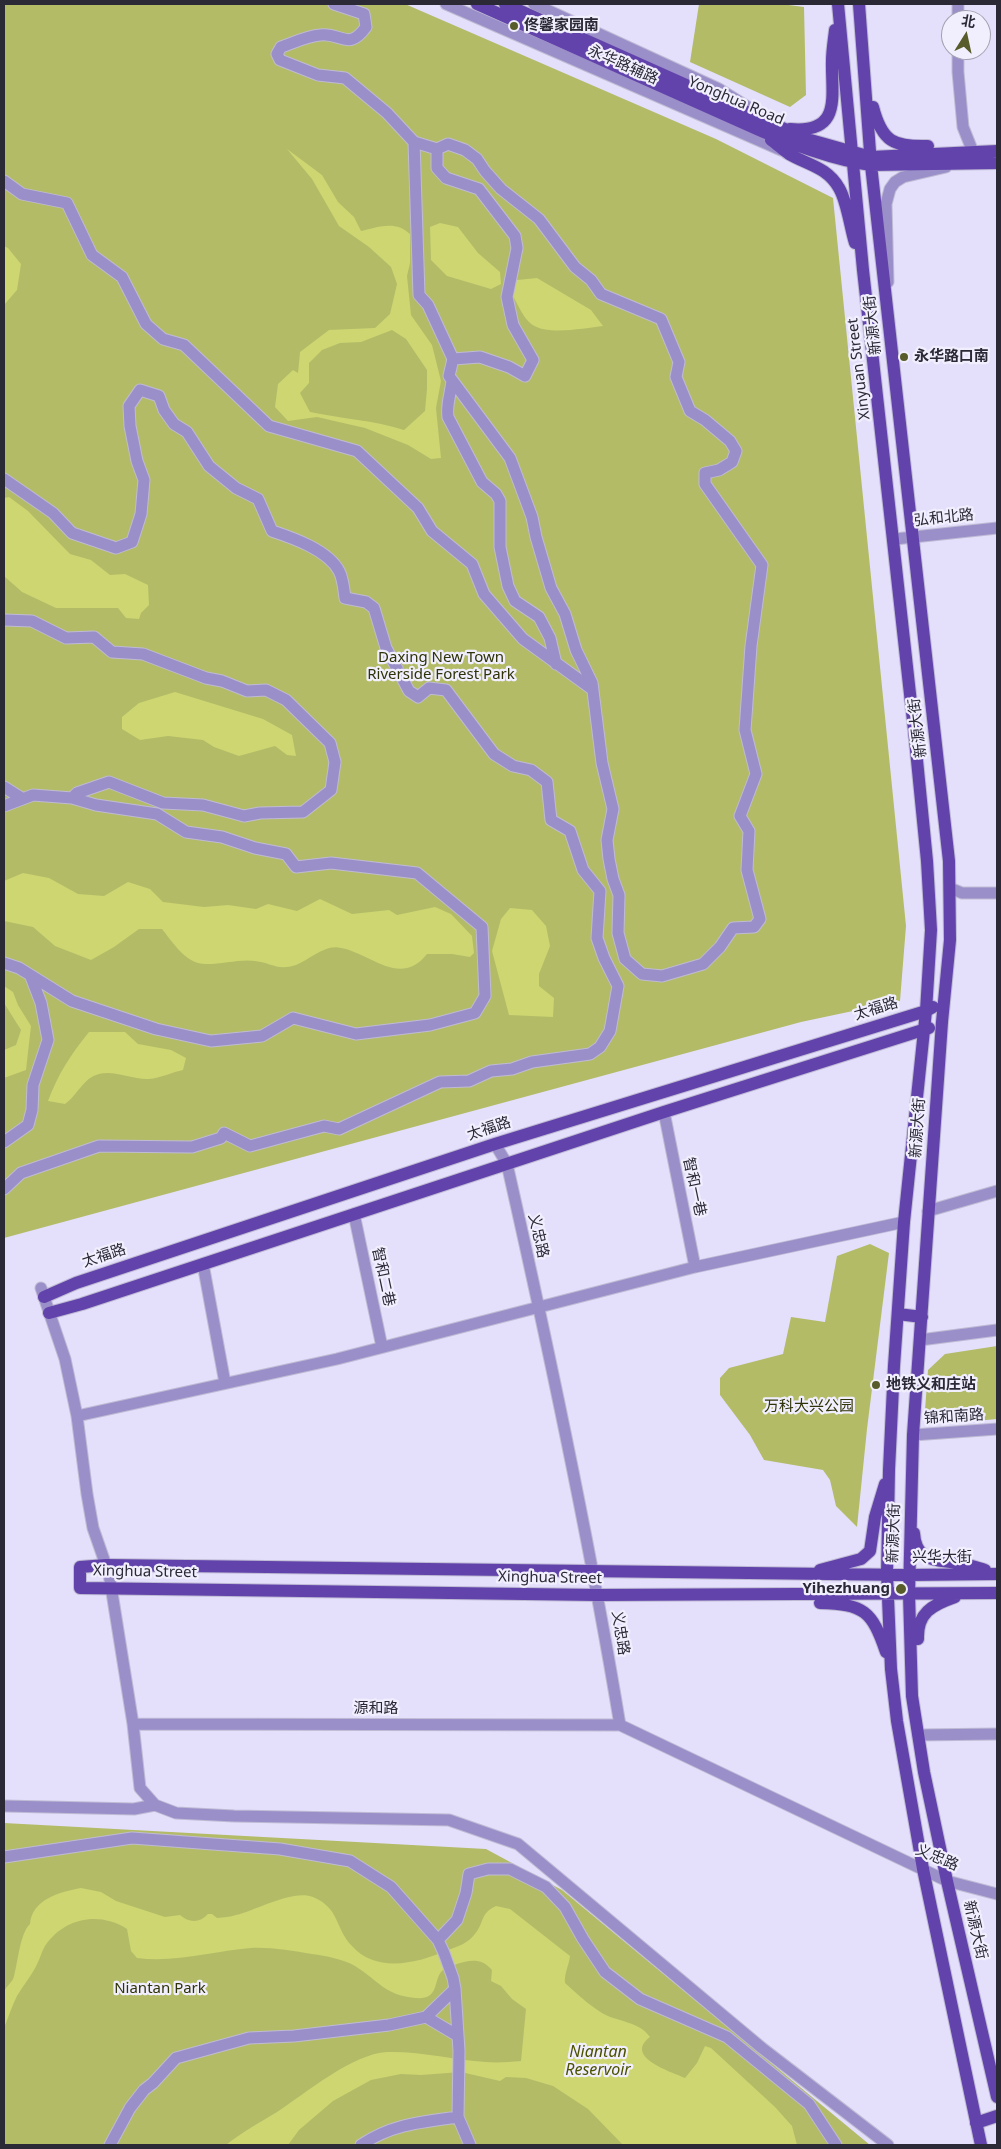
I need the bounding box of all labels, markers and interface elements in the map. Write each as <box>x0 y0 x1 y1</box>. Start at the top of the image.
north arrow <box>941 10 991 60</box>
text: 北 <box>960 10 977 31</box>
place label: 佟馨家园南 <box>524 17 599 35</box>
marker: 佟馨家园南 <box>508 20 520 32</box>
street label: 永华路辅路 <box>585 42 661 88</box>
street label: Yonghua Road <box>685 73 787 129</box>
street label: 新源大街 <box>861 294 885 356</box>
street label: Xinyuan Street <box>844 317 874 421</box>
place label: 永华路口南 <box>914 348 989 366</box>
marker: 永华路口南 <box>898 351 910 363</box>
street label: 弘和北路 <box>913 506 975 530</box>
park label: Daxing New Town Riverside Forest Park <box>367 649 515 684</box>
street label: 新源大街 <box>905 697 931 759</box>
street label: 太福路 <box>852 994 900 1024</box>
street label: 新源大街 <box>907 1097 929 1159</box>
street label: 太福路 <box>465 1113 513 1145</box>
street label: 智和一巷 <box>679 1156 709 1218</box>
street label: 义忠路 <box>524 1212 552 1260</box>
street label: 太福路 <box>80 1240 128 1272</box>
street label: 智和二巷 <box>368 1246 398 1308</box>
place label: 地铁义和庄站 <box>886 1376 976 1394</box>
marker: 地铁义和庄站 <box>870 1379 882 1391</box>
park label: 万科大兴公园 <box>764 1398 854 1416</box>
street label: 锦和南路 <box>923 1406 985 1428</box>
street label: 新源大街 <box>884 1503 904 1563</box>
street label: 兴华大街 <box>912 1549 972 1567</box>
street label: Xinghua Street <box>93 1562 197 1582</box>
street label: Xinghua Street <box>498 1568 602 1588</box>
place label: Yihezhuang <box>802 1580 890 1598</box>
marker: Yihezhuang <box>894 1582 908 1596</box>
street label: 义忠路 <box>608 1609 632 1657</box>
street label: 源和路 <box>354 1700 398 1718</box>
street label: 义忠路 <box>913 1841 961 1875</box>
street label: 新源大街 <box>959 1899 991 1961</box>
park label: Niantan Park <box>114 1980 206 1998</box>
water label: Niantan Reservoir <box>565 2042 631 2080</box>

